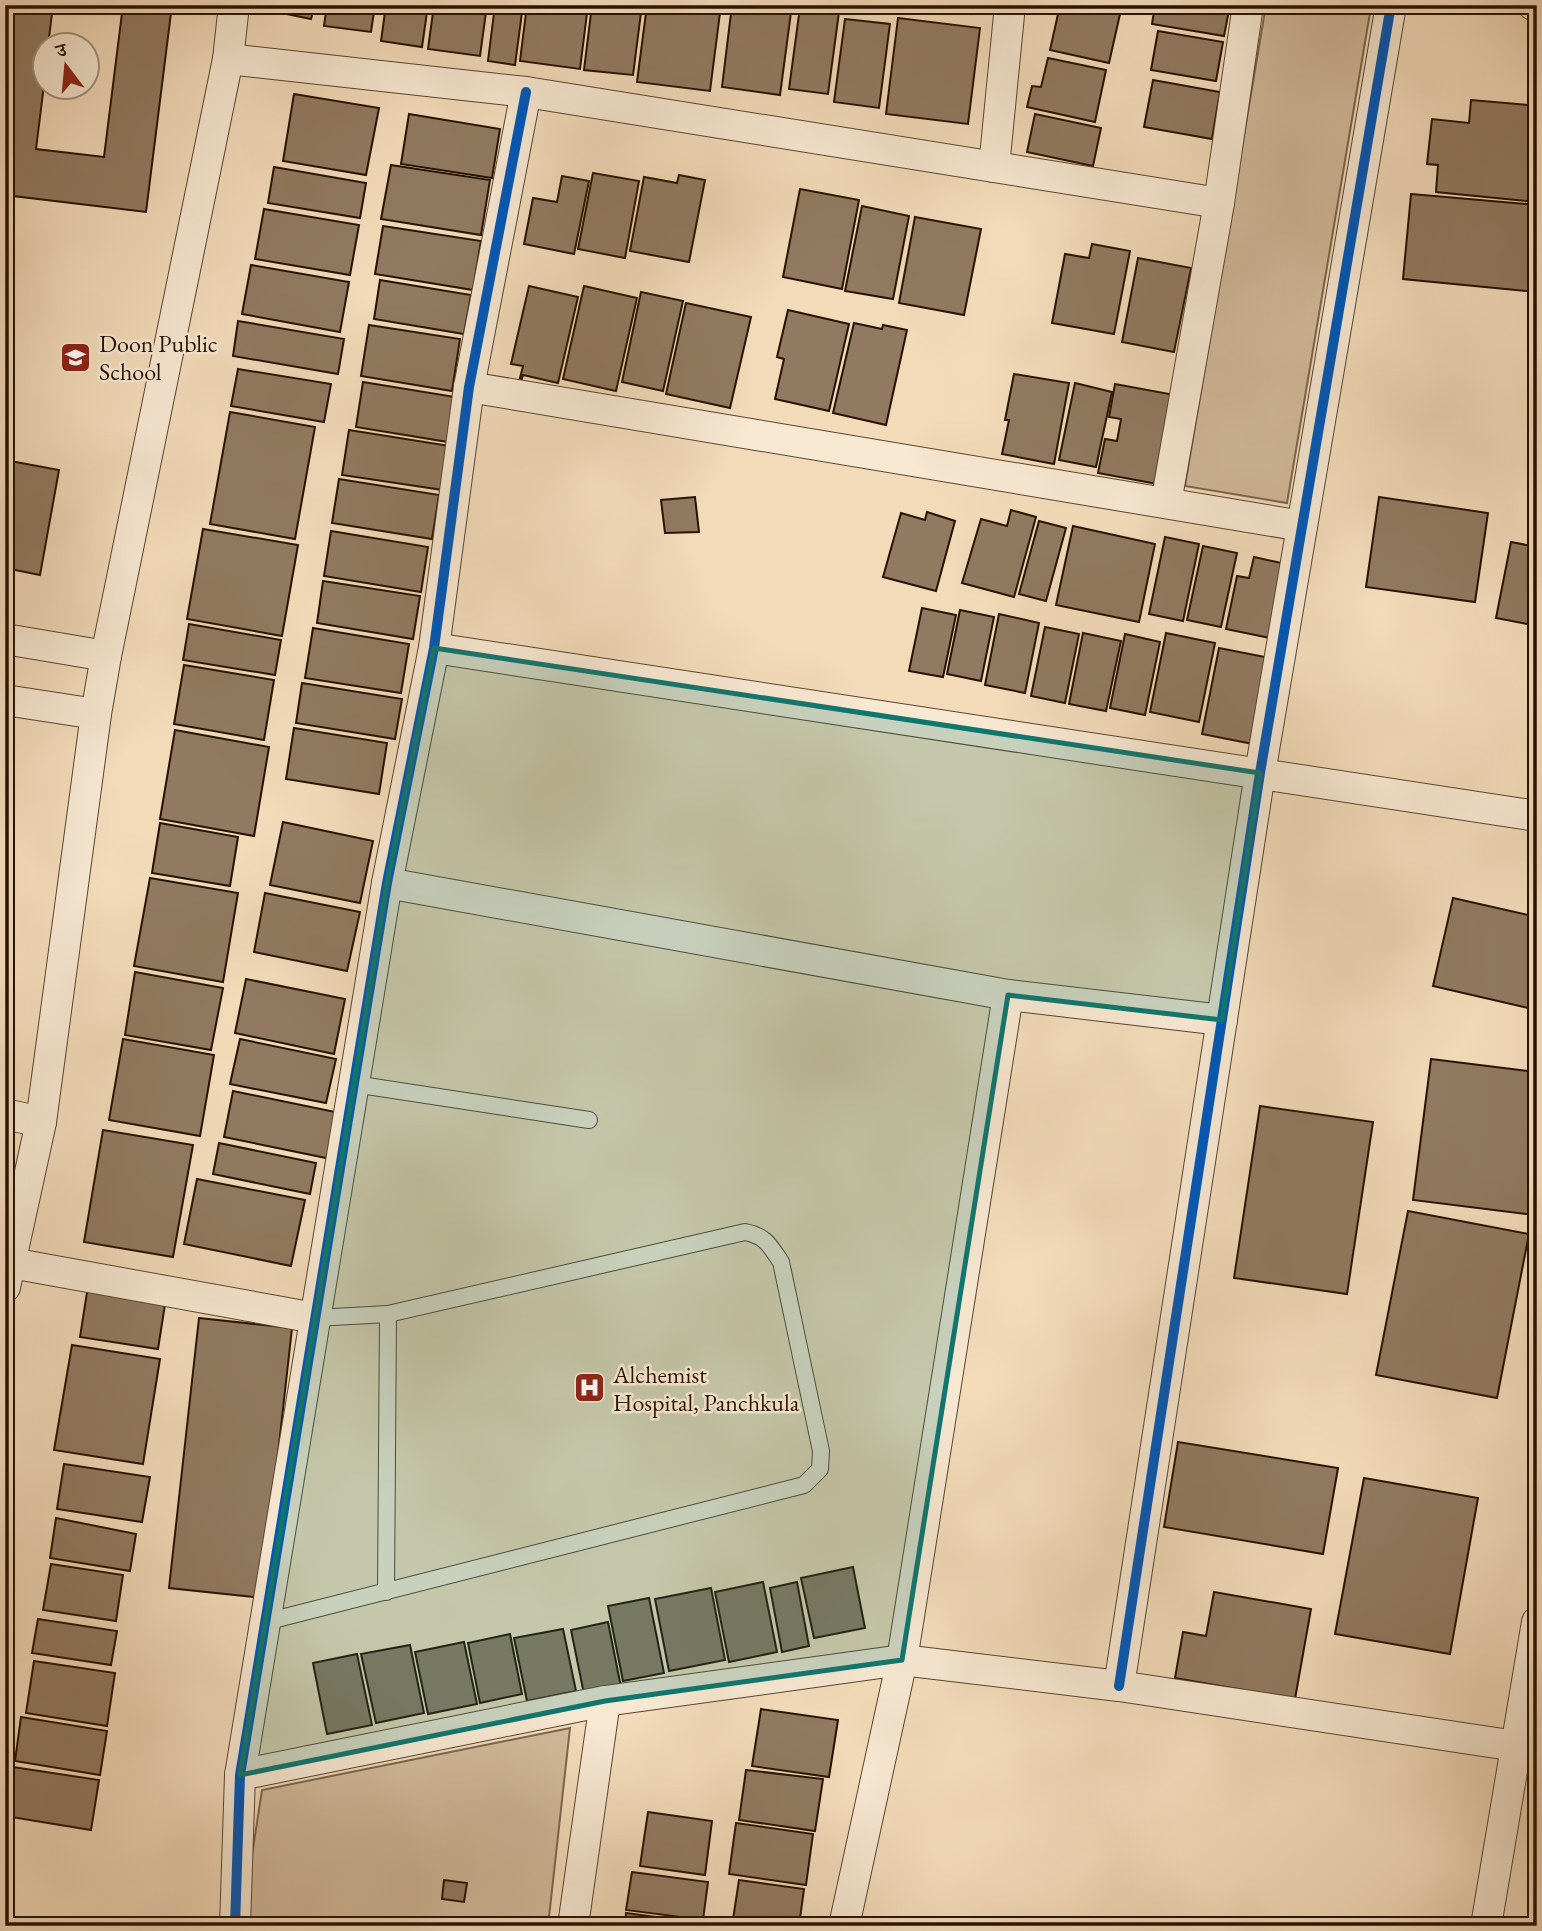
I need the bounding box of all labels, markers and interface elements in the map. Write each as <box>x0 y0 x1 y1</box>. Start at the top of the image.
north arrow <box>32 32 102 102</box>
text: उ <box>51 36 71 64</box>
place label: Doon Public School <box>99 328 218 387</box>
school or university icon: Doon Public School <box>59 340 93 374</box>
place label: Alchemist Hospital, Panchkula <box>612 1359 800 1418</box>
hospital icon: Alchemist Hospital, Panchkula <box>573 1371 607 1405</box>

